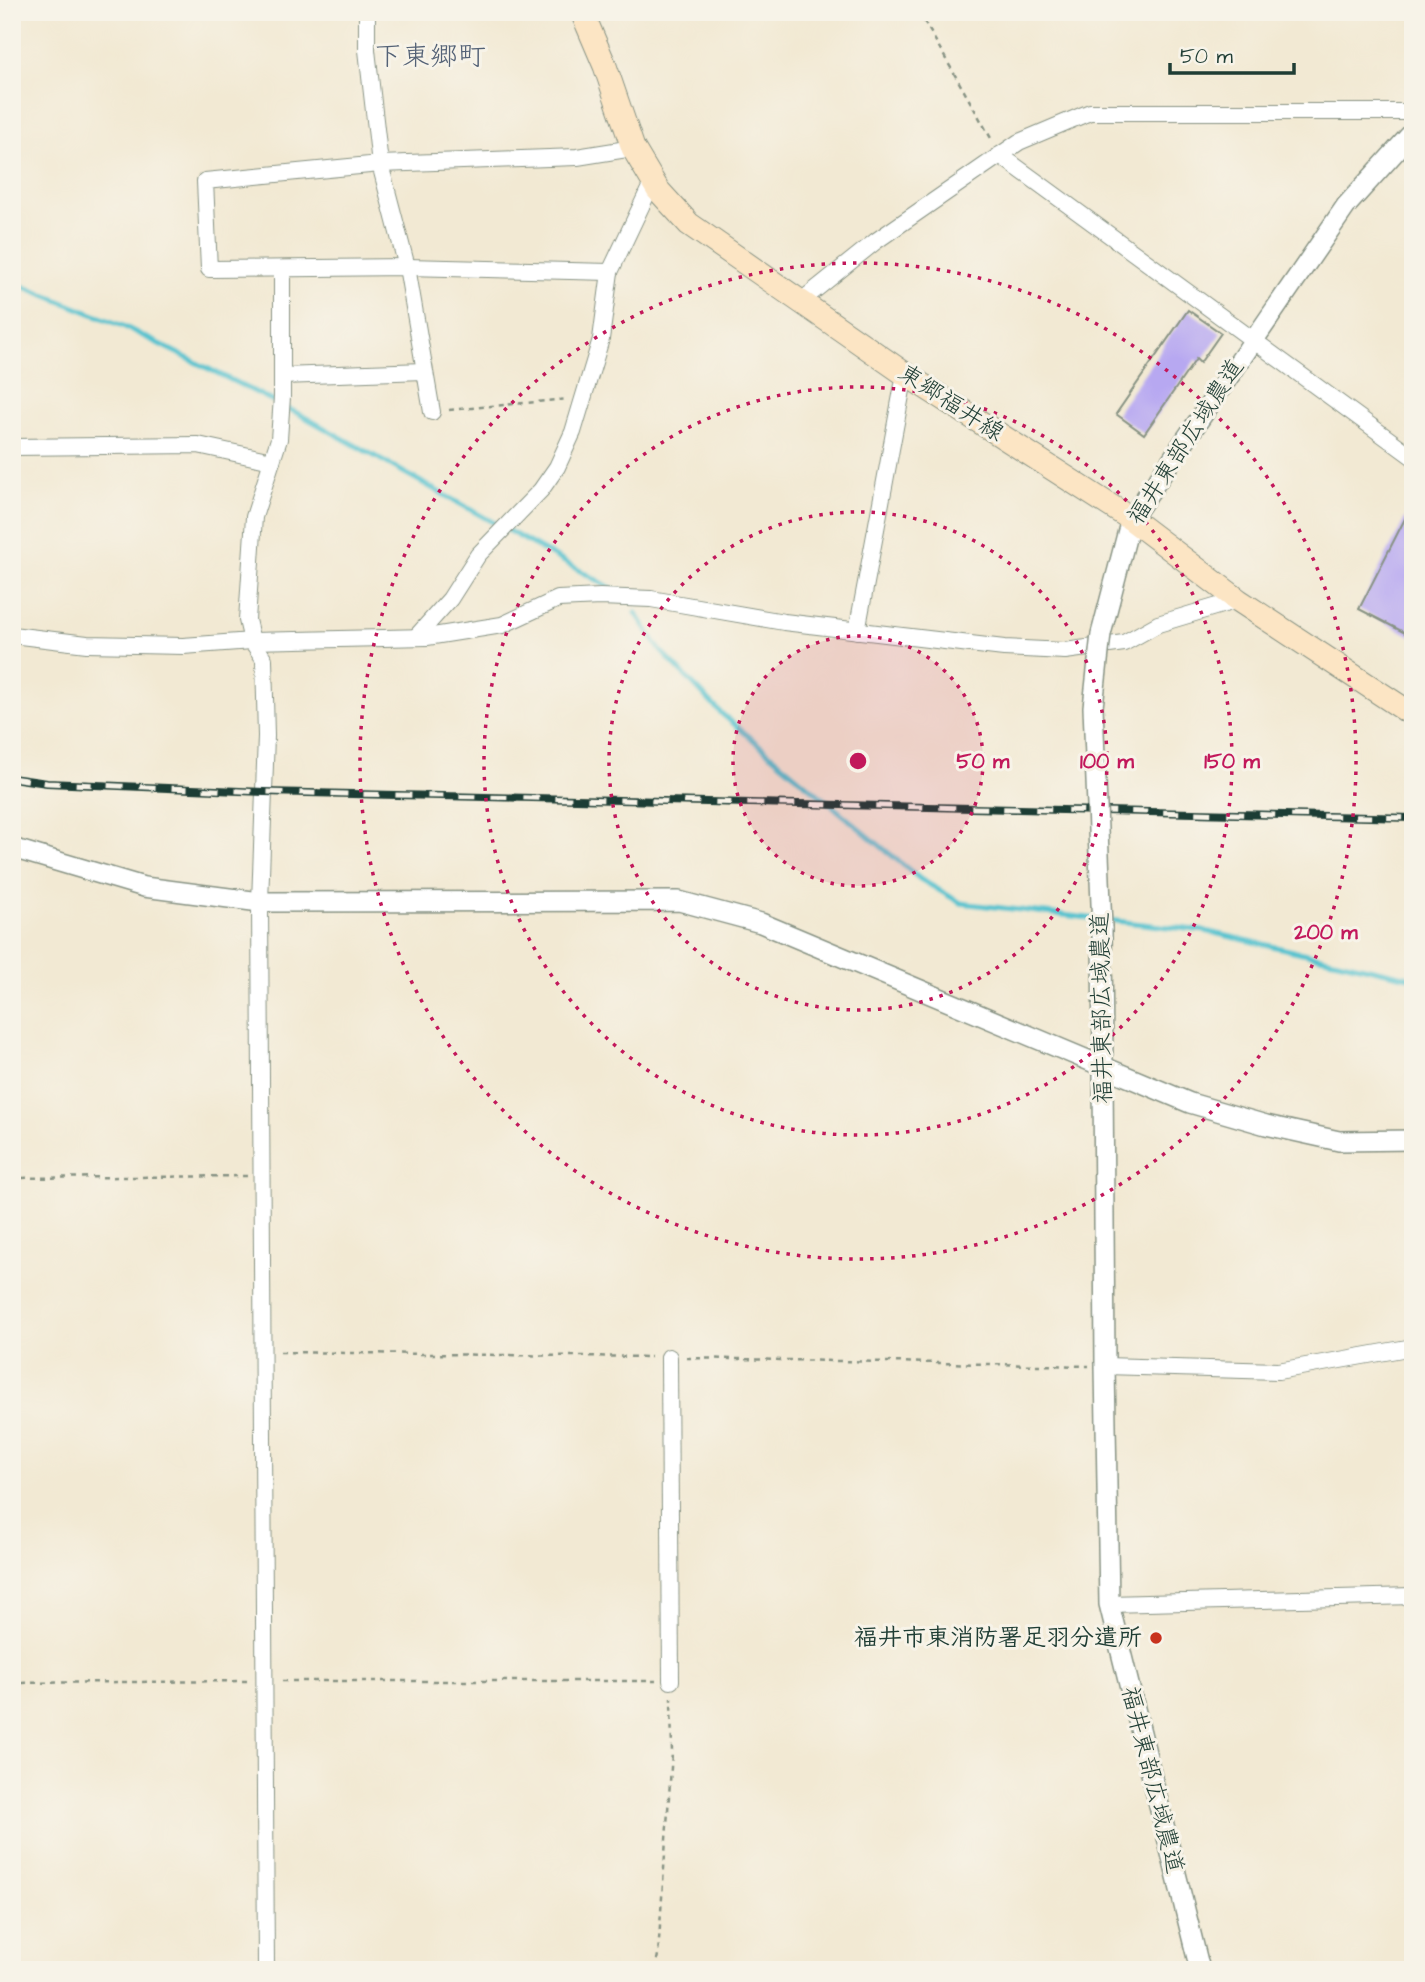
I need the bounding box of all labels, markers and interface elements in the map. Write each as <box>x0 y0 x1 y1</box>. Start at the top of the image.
scale bar <box>1170 32 1294 76</box>
district label: 下東郷町 <box>374 37 486 76</box>
text: 50 m <box>1180 42 1234 71</box>
street label: 福井東部広域農道 <box>1119 352 1253 532</box>
street label: 東郷福井線 <box>891 356 1011 450</box>
text: 50 m <box>957 747 1010 776</box>
text: 100 m <box>1080 747 1135 776</box>
text: 150 m <box>1204 747 1260 776</box>
centre of rings <box>846 749 870 773</box>
street label: 福井東部広域農道 <box>1083 912 1121 1104</box>
text: 200 m <box>1293 918 1358 947</box>
place label: 福井市東消防署足羽分遣所 <box>854 1621 1142 1655</box>
marker: 福井市東消防署足羽分遣所 <box>1148 1630 1164 1646</box>
street label: 福井東部広域農道 <box>1112 1683 1192 1877</box>

